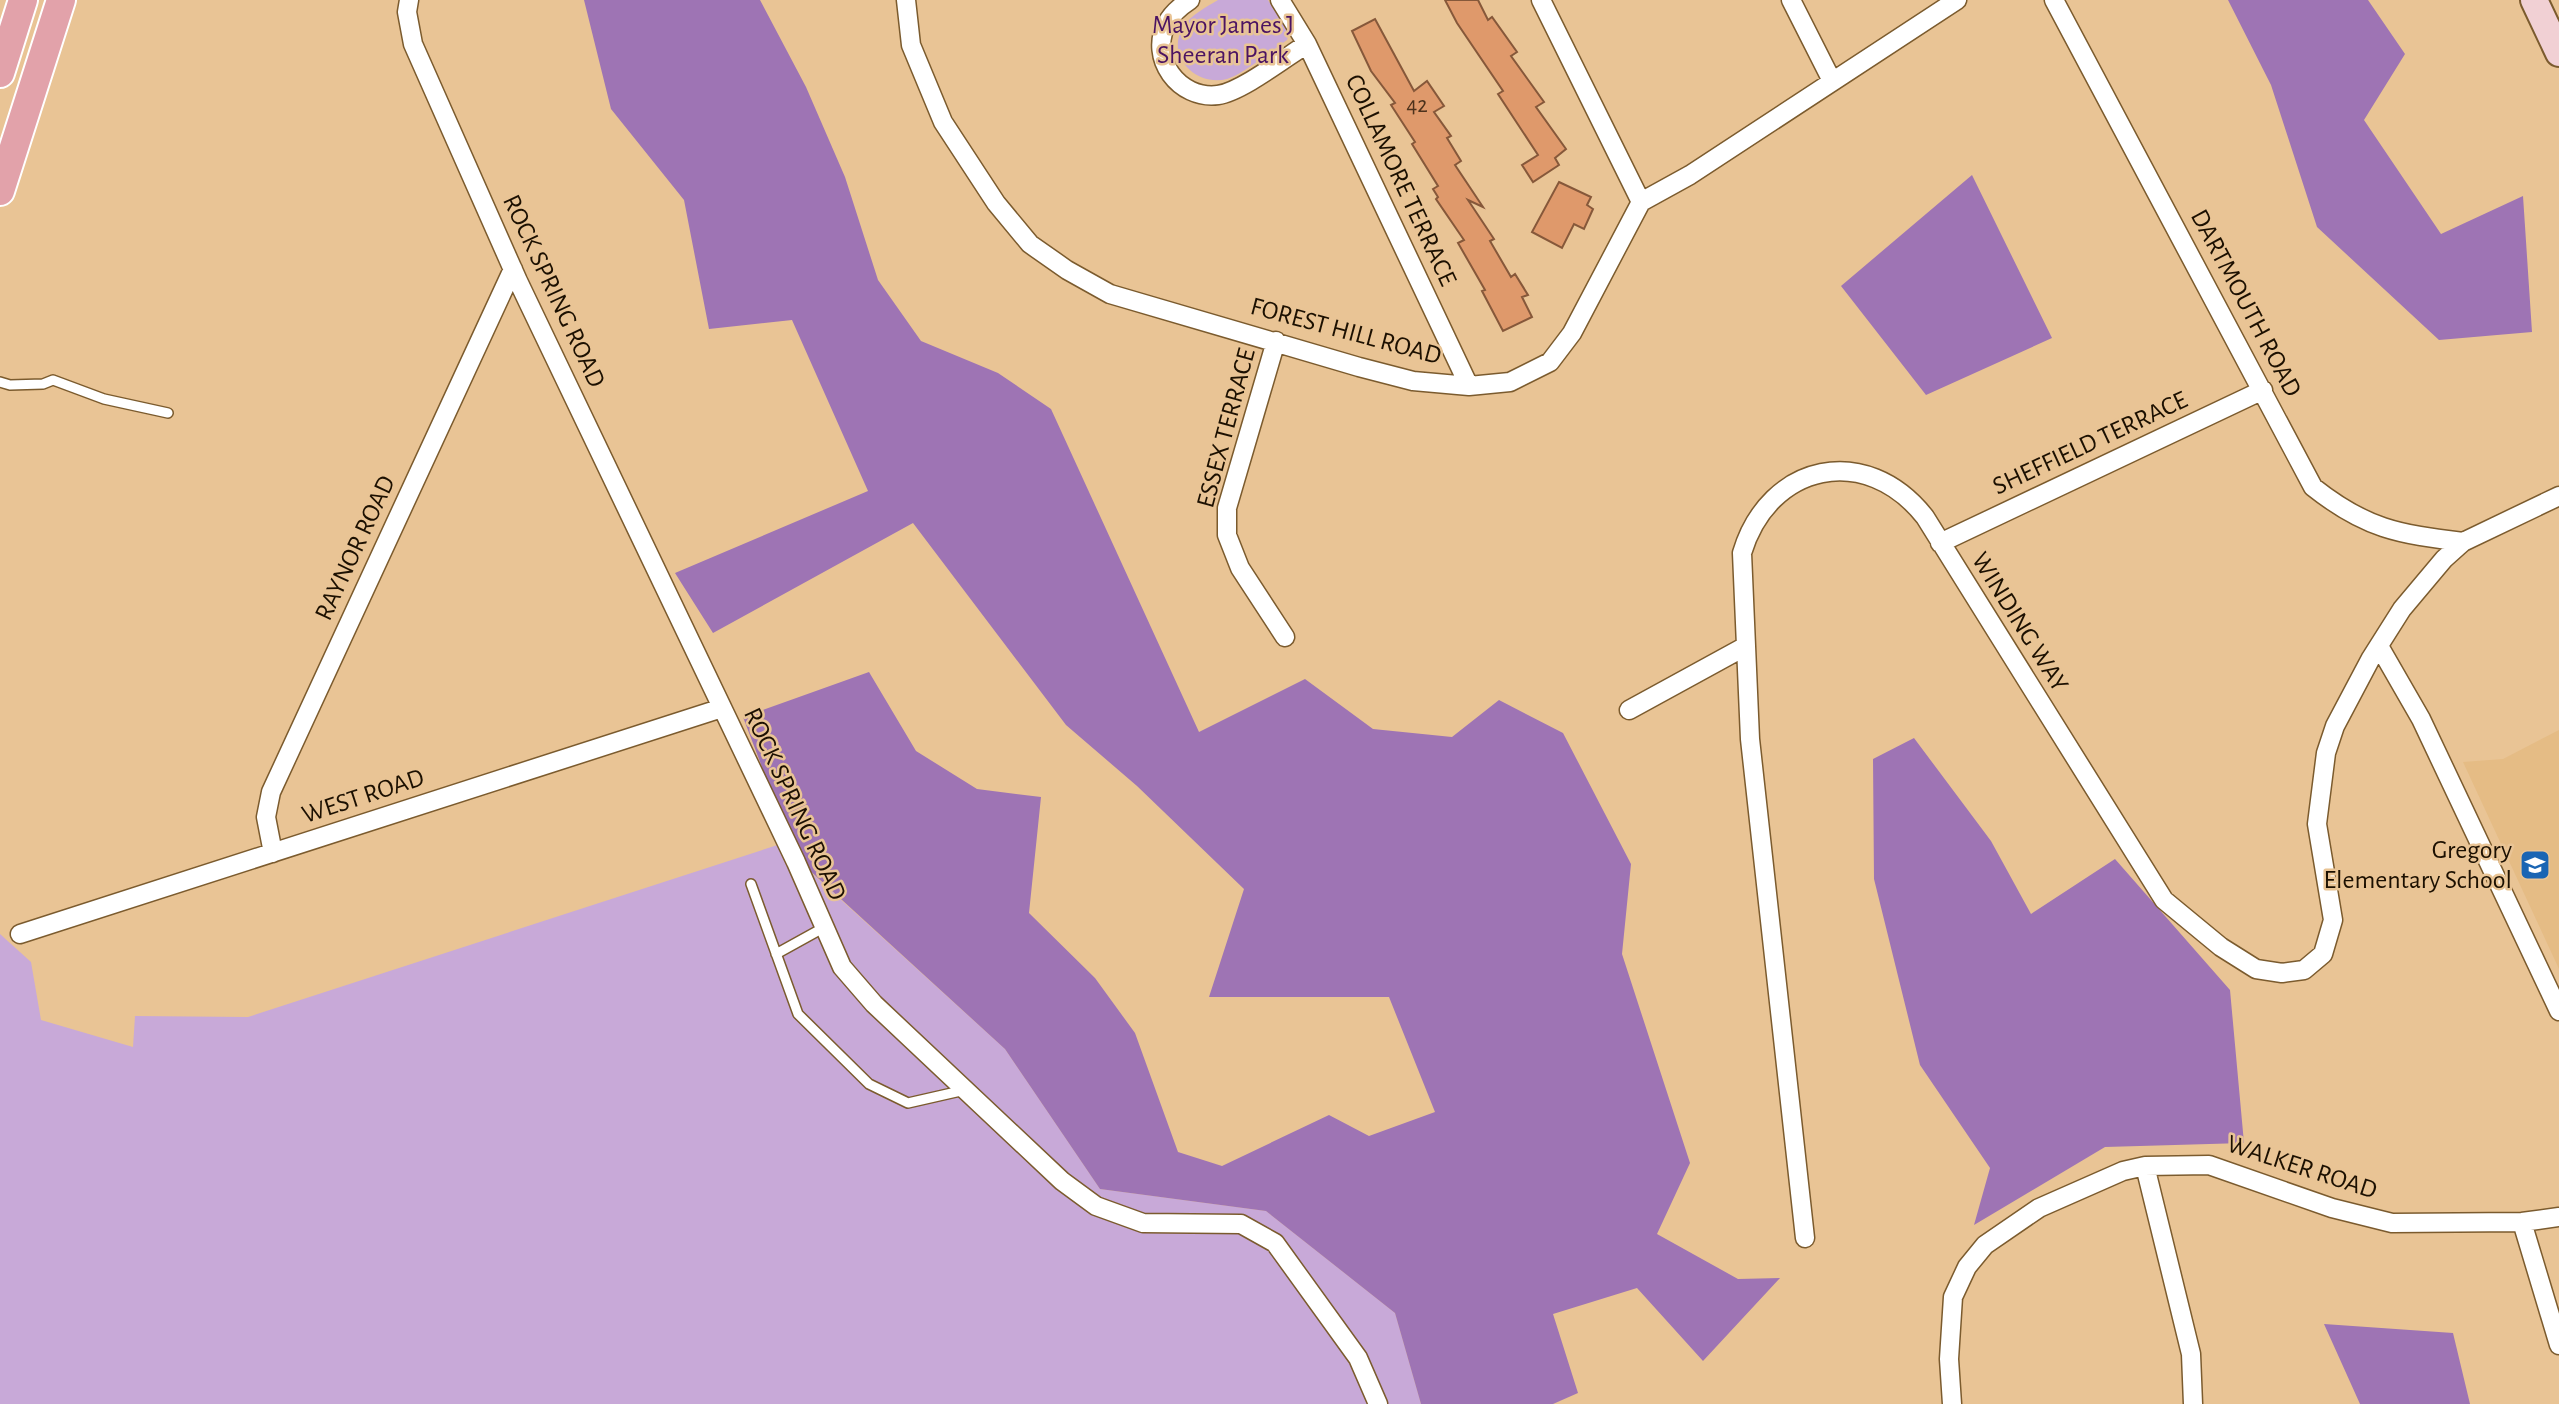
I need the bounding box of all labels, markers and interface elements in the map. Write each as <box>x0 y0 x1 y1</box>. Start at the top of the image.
park label: Mayor James J Sheeran Park <box>1152 12 1294 68</box>
street label: COLLAMORE TERRACE <box>1341 70 1461 290</box>
house number: 42 <box>1406 94 1428 117</box>
street label: ROCK SPRING ROAD <box>498 191 610 391</box>
street label: DARTMOUTH ROAD <box>2186 205 2306 401</box>
street label: FOREST HILL ROAD <box>1248 293 1444 369</box>
street label: ESSEX TERRACE <box>1192 345 1260 511</box>
street label: SHEFFIELD TERRACE <box>1989 387 2191 499</box>
street label: RAYNOR ROAD <box>310 472 400 624</box>
street label: WINDING WAY <box>1967 548 2073 697</box>
street label: ROCK SPRING ROAD <box>739 704 851 904</box>
street label: WEST ROAD <box>299 764 427 828</box>
place label: Gregory Elementary School <box>2323 837 2512 893</box>
school or university icon: Gregory Elementary School <box>2518 848 2552 882</box>
street label: WALKER ROAD <box>2224 1131 2380 1203</box>

